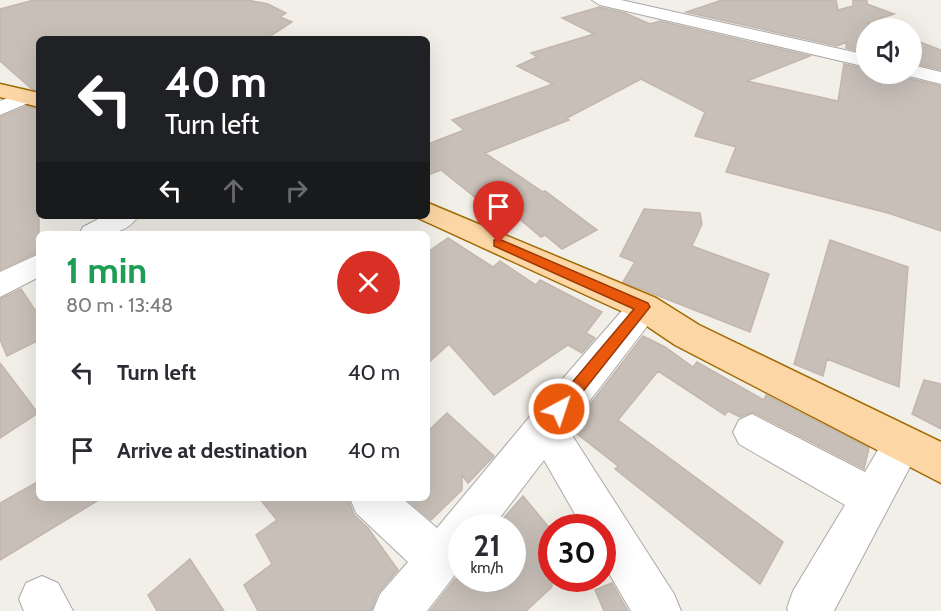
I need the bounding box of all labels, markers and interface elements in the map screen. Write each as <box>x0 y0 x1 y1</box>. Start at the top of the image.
map controls <box>856 18 922 84</box>
button: sound <box>856 18 922 84</box>
text: 40 m <box>165 56 267 108</box>
icon: left <box>66 60 144 138</box>
text: Turn left <box>165 108 259 141</box>
icon: left <box>154 174 187 207</box>
icon: ahead <box>217 174 250 207</box>
icon: right <box>280 174 313 207</box>
pin <box>473 181 524 243</box>
icon: arrive <box>482 190 515 223</box>
text: 1 min <box>66 248 147 292</box>
button: close <box>337 251 400 314</box>
text: 80 m · 13:48 <box>66 293 173 317</box>
icon: left <box>66 356 99 389</box>
text: Turn left <box>117 359 196 386</box>
text: 40 m <box>348 359 400 386</box>
position arrow <box>527 377 591 441</box>
icon: arrive <box>66 434 99 467</box>
text: Arrive at destination <box>117 437 307 464</box>
text: 40 m <box>348 437 400 464</box>
speed limit sign: 30 <box>538 514 616 592</box>
text: 21 <box>474 527 500 564</box>
text: km/h <box>471 559 503 577</box>

